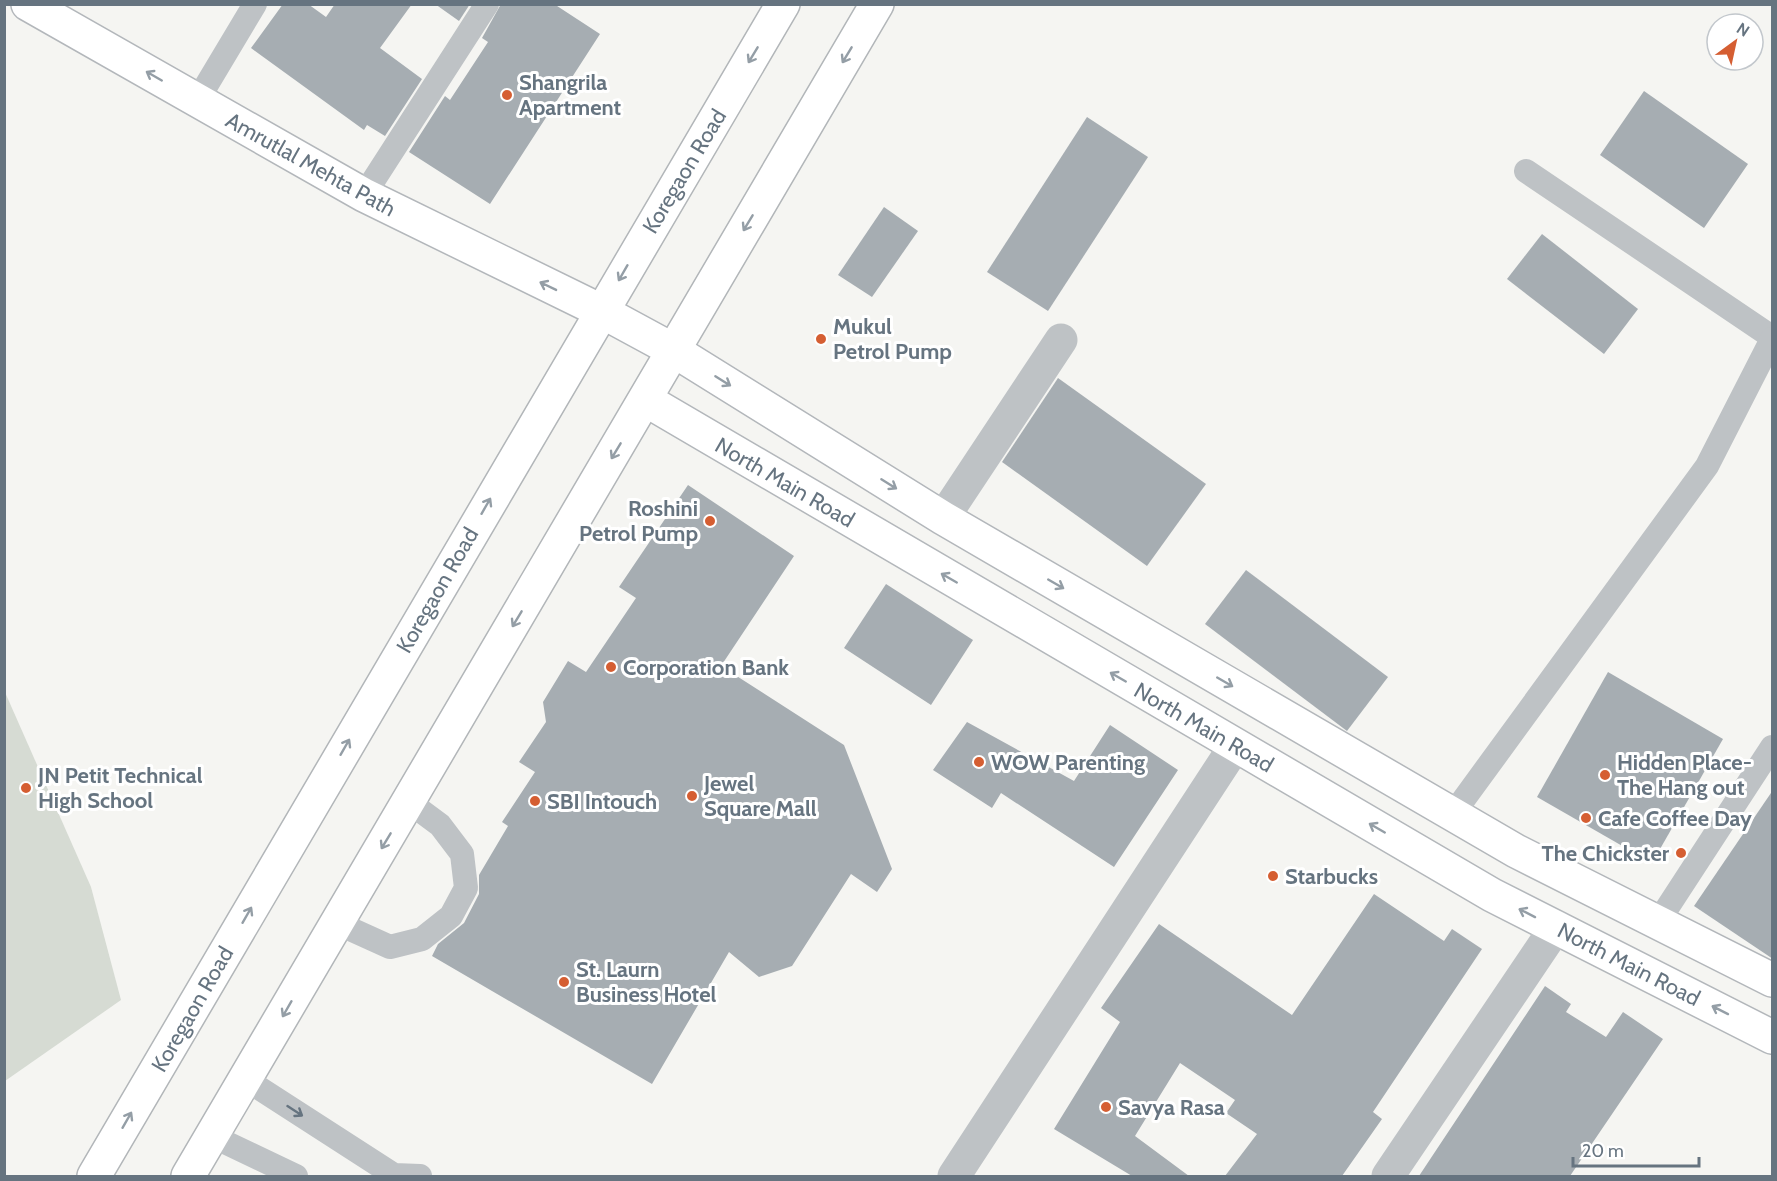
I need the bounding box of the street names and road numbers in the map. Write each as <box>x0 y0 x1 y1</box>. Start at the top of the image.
street label: Koregaon Road <box>637 104 732 238</box>
street label: Amrutlal Mehta Path <box>221 107 400 222</box>
street label: North Main Road <box>710 432 859 533</box>
street label: Koregaon Road <box>391 523 484 658</box>
street label: North Main Road <box>1129 677 1278 778</box>
street label: North Main Road <box>1553 917 1705 1012</box>
street label: Koregaon Road <box>146 942 239 1077</box>

